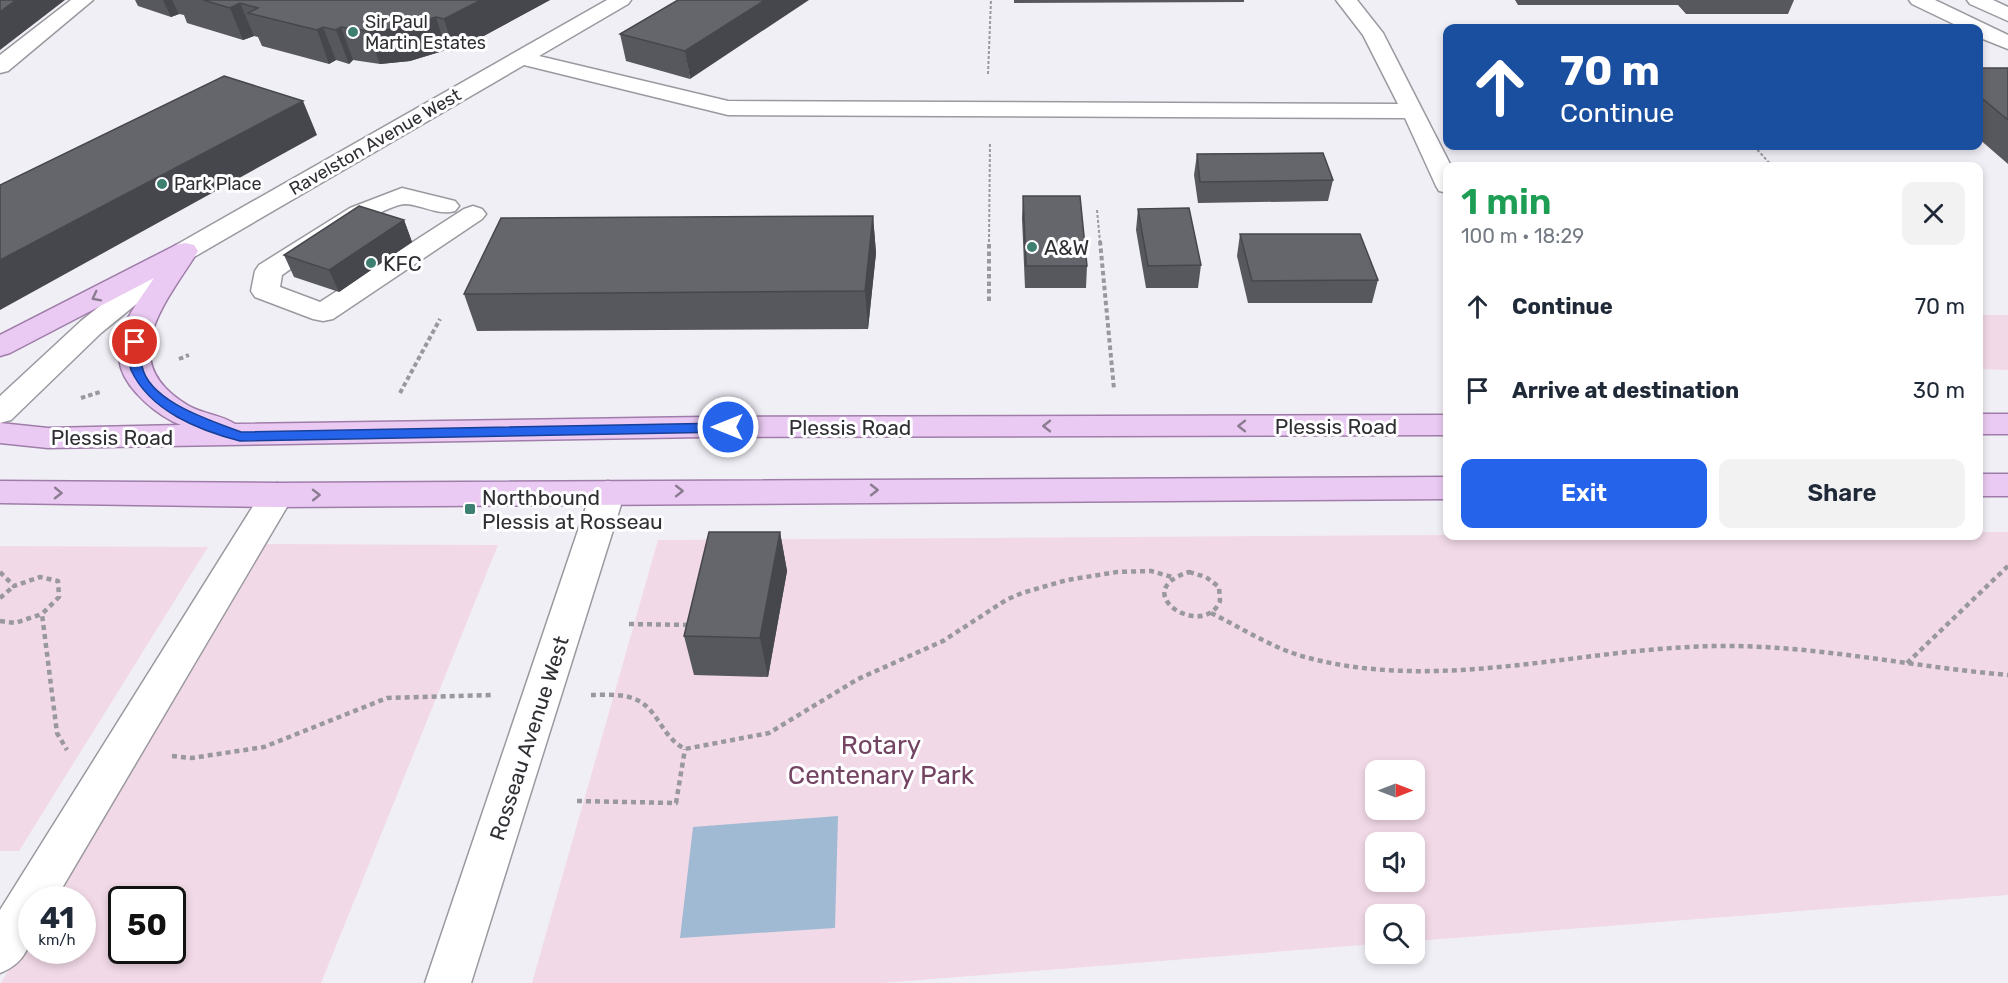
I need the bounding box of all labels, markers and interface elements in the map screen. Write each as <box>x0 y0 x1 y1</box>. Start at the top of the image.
place label: Sir Paul Martin Estates <box>365 11 486 54</box>
marker: Sir Paul Martin Estates <box>346 25 360 39</box>
text: 70 m <box>1560 46 1660 96</box>
icon: ahead <box>1461 48 1539 126</box>
street label: Ravelston Avenue West <box>285 84 465 200</box>
text: Continue <box>1560 97 1674 129</box>
place label: Park Place <box>174 173 262 195</box>
marker: Park Place <box>155 177 169 191</box>
text: 1 min <box>1461 180 1552 223</box>
button: close <box>1902 182 1965 245</box>
text: 100 m · 18:29 <box>1461 224 1584 248</box>
place label: A&W <box>1044 235 1089 260</box>
marker: A&W <box>1025 240 1039 254</box>
place label: KFC <box>383 251 422 276</box>
marker: KFC <box>364 256 378 270</box>
one-way arrow <box>91 290 102 301</box>
icon: ahead <box>1461 290 1494 323</box>
text: Continue <box>1512 293 1613 320</box>
text: 70 m <box>1915 293 1965 320</box>
pin <box>109 316 160 367</box>
icon: arrive <box>118 325 151 358</box>
icon: arrive <box>1461 374 1494 407</box>
text: Arrive at destination <box>1512 377 1739 404</box>
text: 30 m <box>1913 377 1965 404</box>
position arrow <box>696 395 760 459</box>
street label: Plessis Road <box>1275 414 1397 439</box>
street label: Plessis Road <box>789 415 911 440</box>
one-way arrow <box>1043 420 1052 432</box>
one-way arrow <box>1238 420 1247 432</box>
street label: Plessis Road <box>51 425 173 450</box>
button: Exit <box>1461 459 1707 528</box>
button: Share <box>1719 459 1965 528</box>
one-way arrow <box>870 484 879 496</box>
place label: Northbound Plessis at Rosseau <box>482 485 663 534</box>
one-way arrow <box>675 485 684 497</box>
one-way arrow <box>54 487 63 499</box>
one-way arrow <box>312 489 321 501</box>
marker: Northbound Plessis at Rosseau <box>463 502 477 516</box>
street label: Rosseau Avenue West <box>484 633 574 843</box>
park label: Rotary Centenary Park <box>788 730 975 791</box>
north arrow <box>1365 760 1425 820</box>
map controls <box>1365 760 1425 964</box>
button: sound <box>1365 832 1425 892</box>
speed limit sign: 50 <box>108 886 186 964</box>
text: 41 <box>40 900 74 936</box>
button: search <box>1365 904 1425 964</box>
text: km/h <box>38 931 76 949</box>

